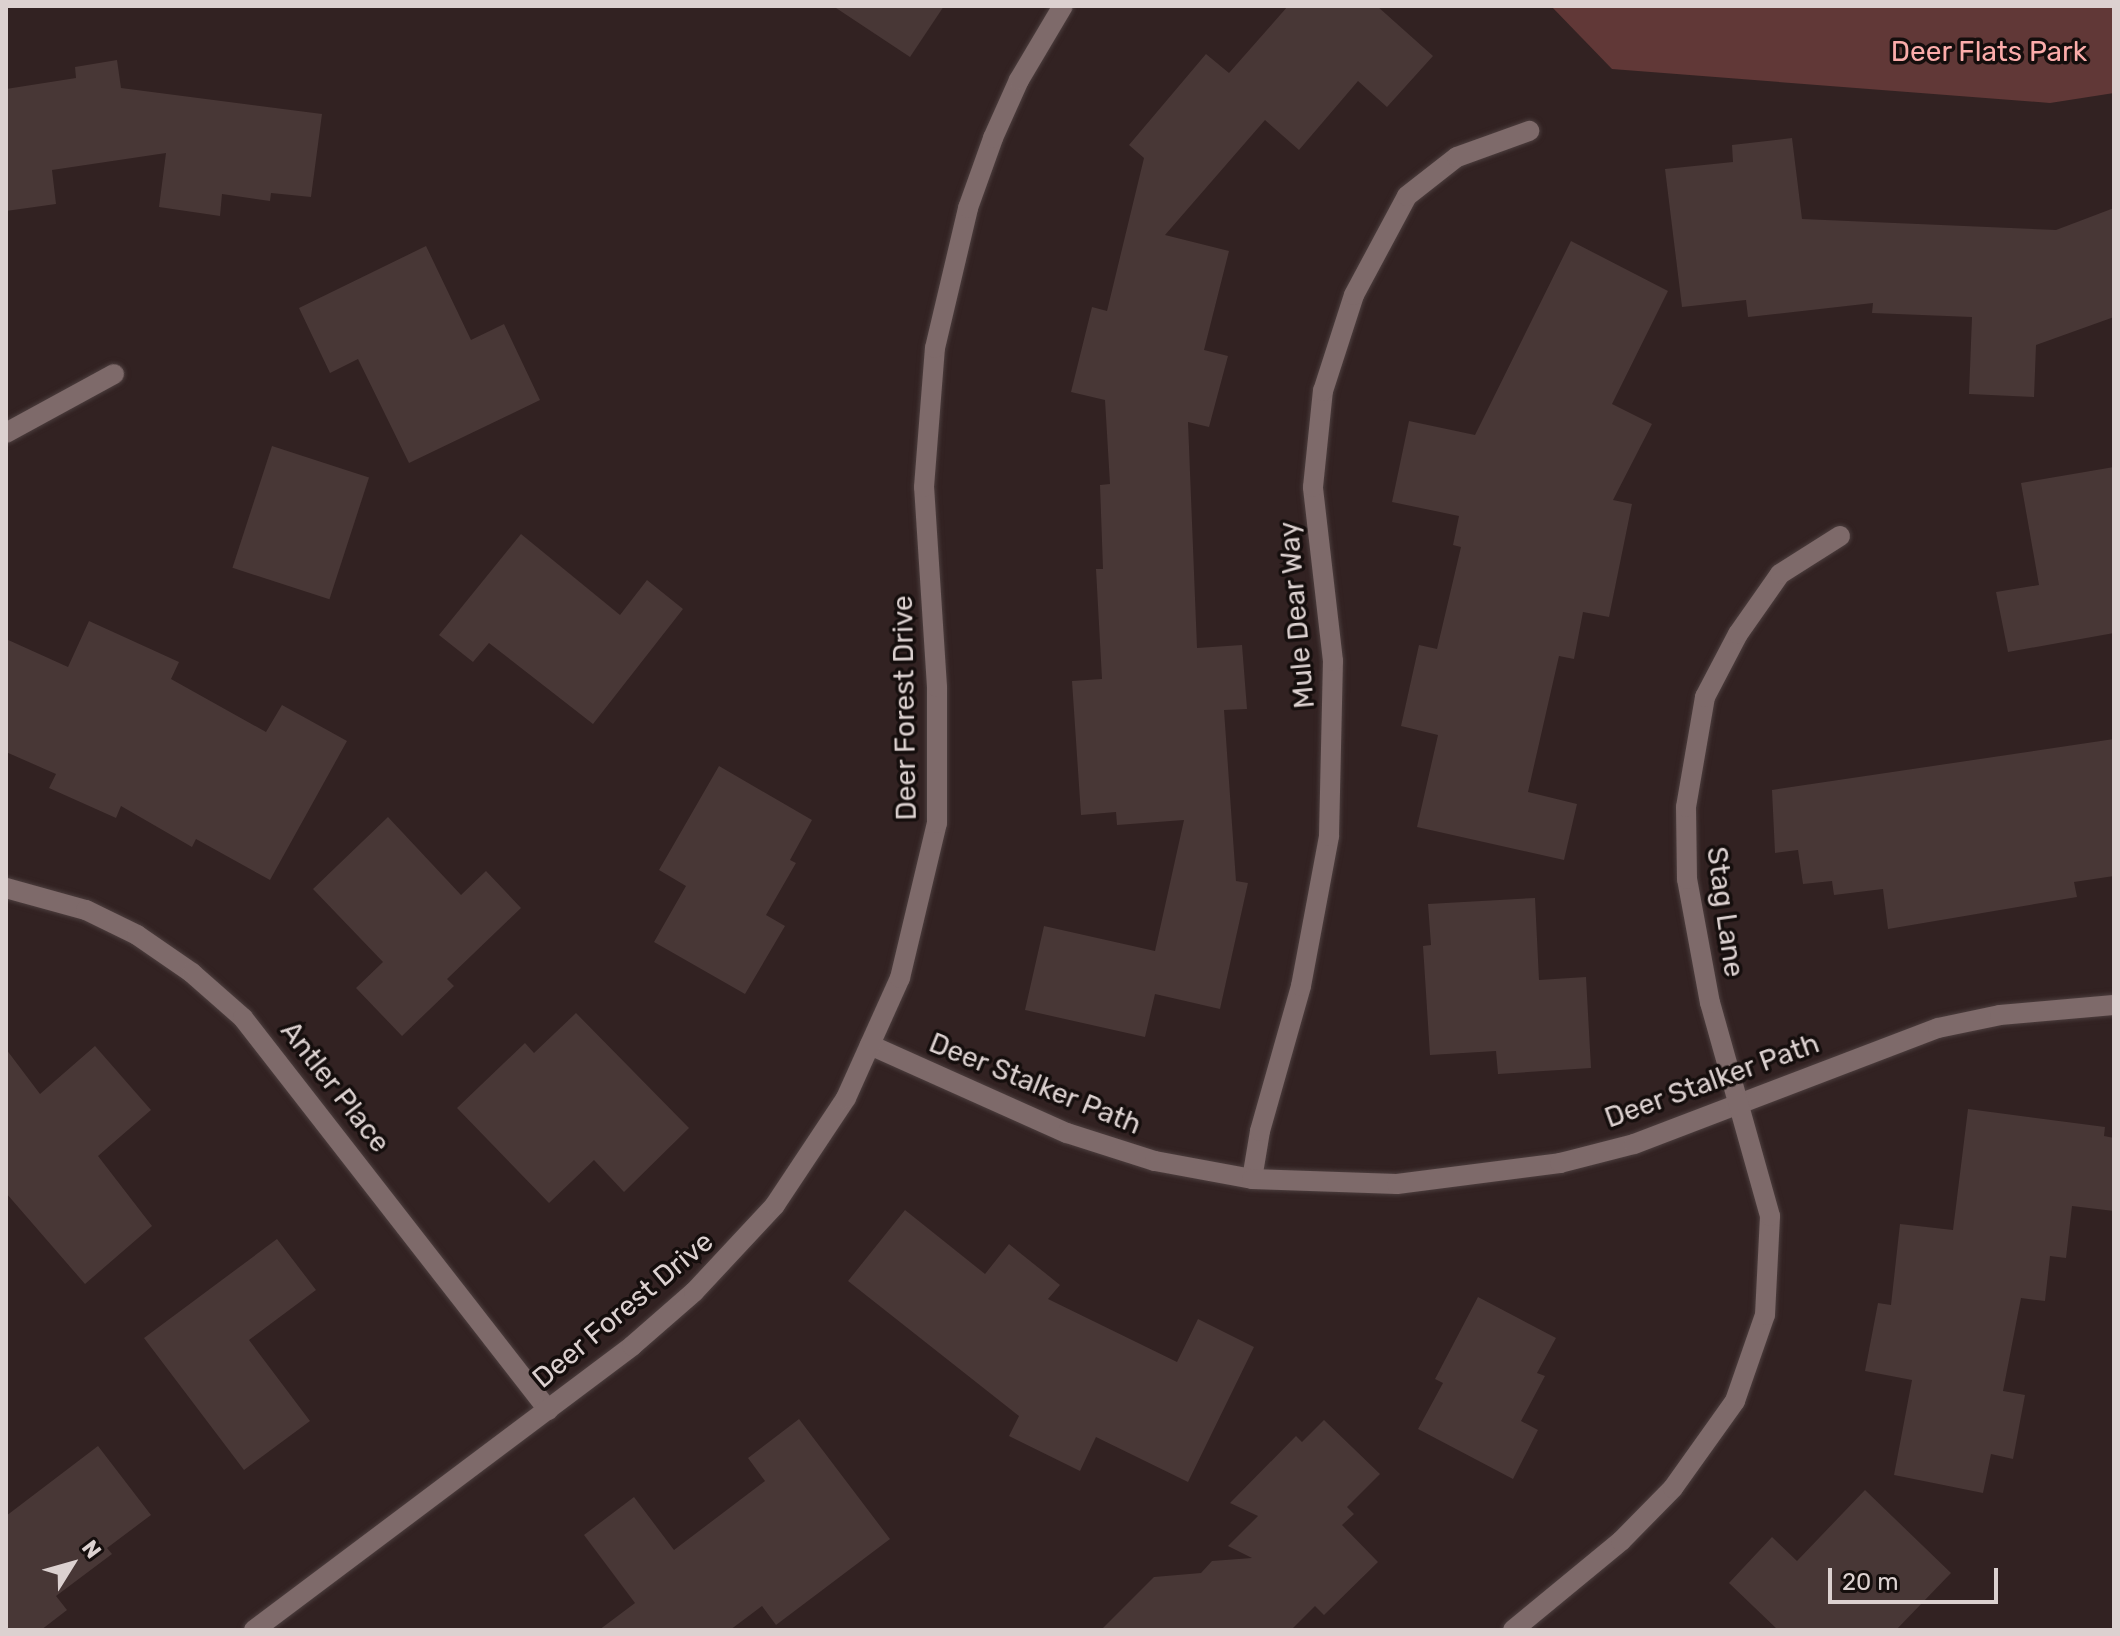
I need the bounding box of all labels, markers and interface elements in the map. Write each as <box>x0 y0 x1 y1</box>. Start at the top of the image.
park label: Deer Flats Park <box>1891 35 2087 69</box>
street label: Mule Dear Way <box>1272 520 1322 710</box>
street label: Deer Forest Drive <box>886 595 924 821</box>
street label: Stag Lane <box>1699 845 1751 979</box>
street label: Antler Place <box>273 1014 397 1160</box>
street label: Deer Stalker Path <box>924 1026 1146 1142</box>
street label: Deer Stalker Path <box>1600 1026 1824 1136</box>
street label: Deer Forest Drive <box>526 1225 720 1395</box>
north arrow <box>32 1524 112 1604</box>
text: N <box>76 1535 107 1564</box>
scale bar <box>1832 1552 2002 1602</box>
text: 20 m <box>1842 1568 1899 1596</box>

